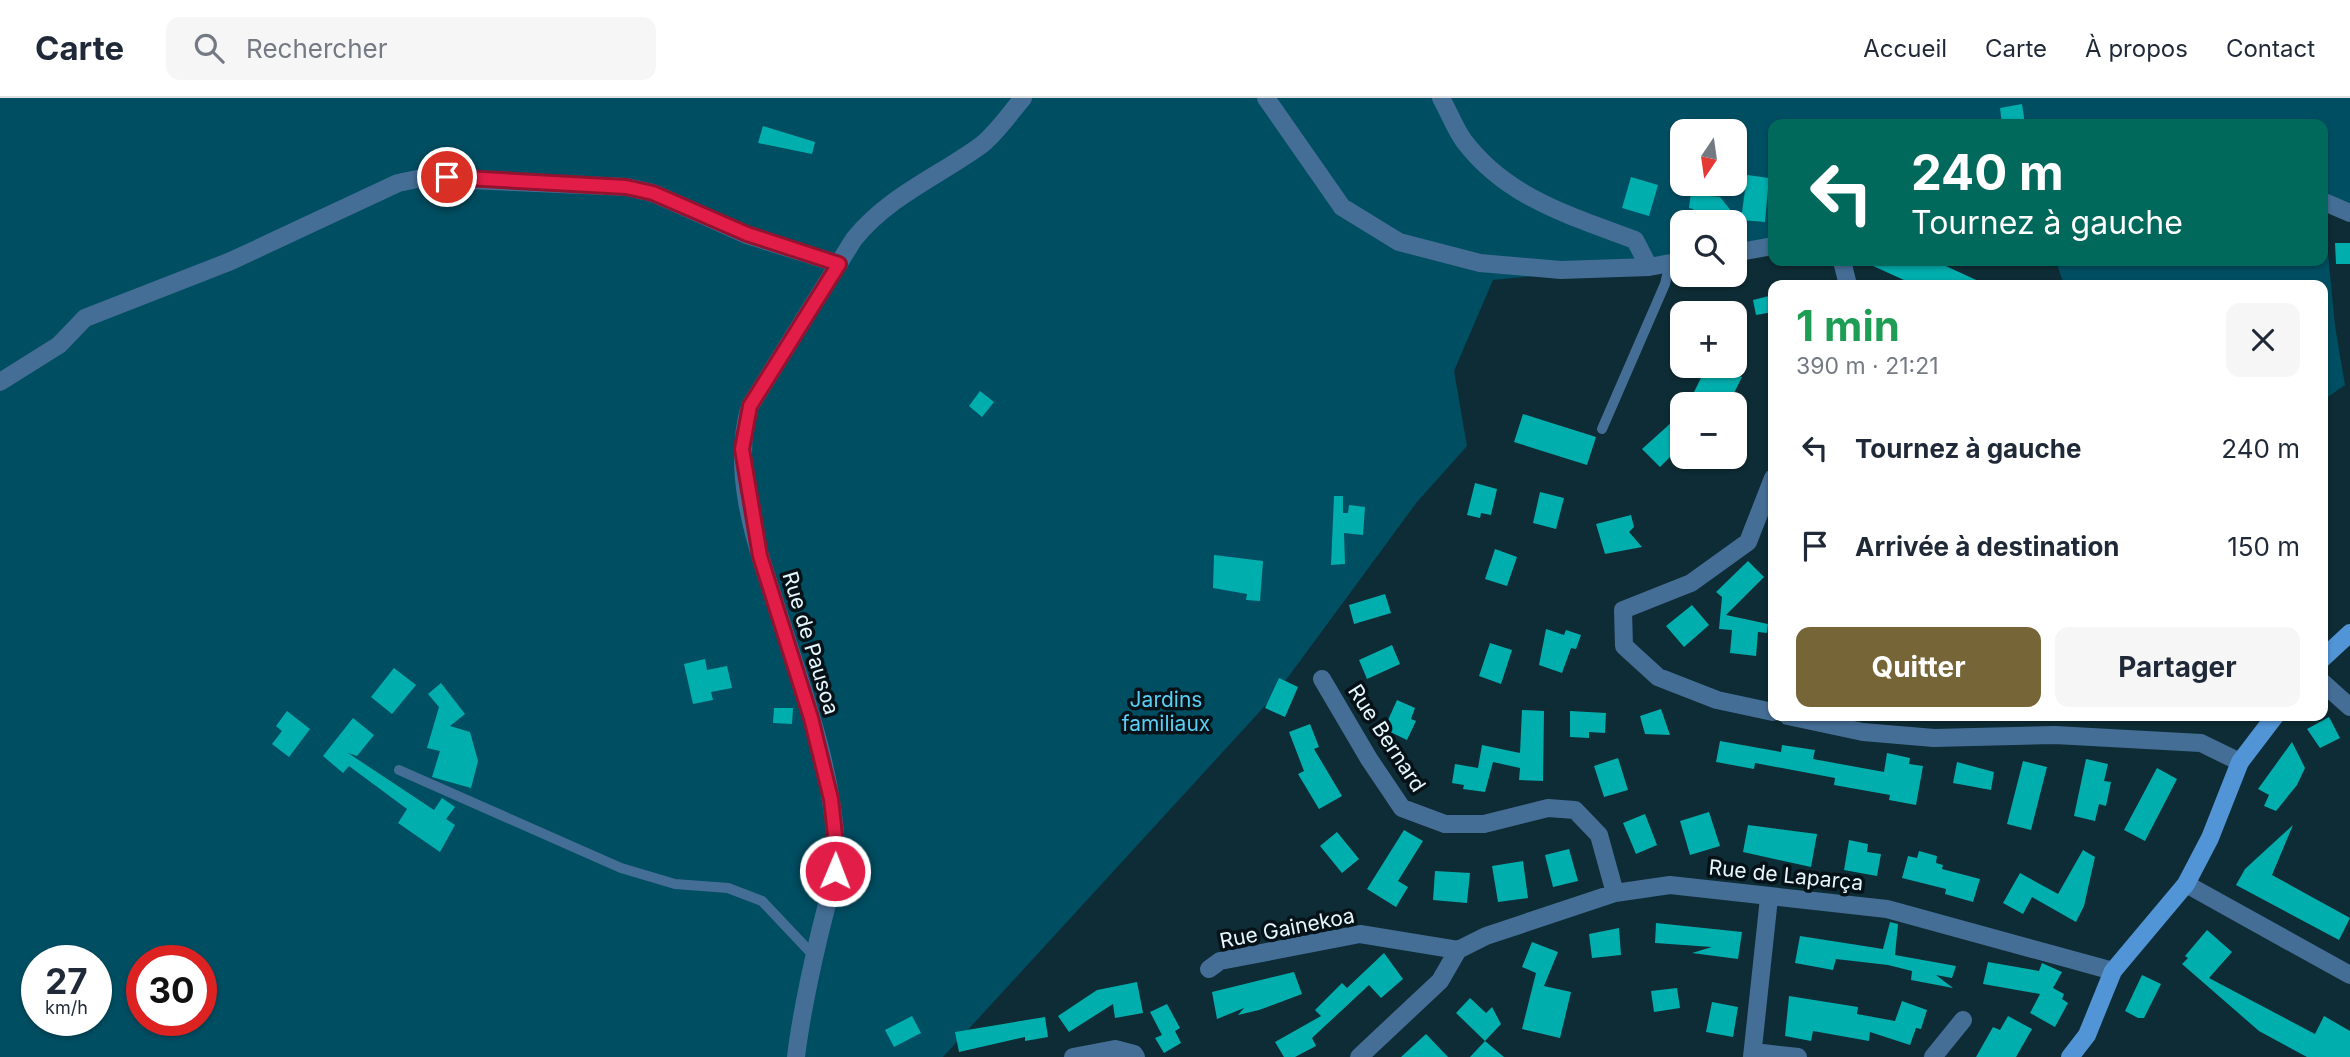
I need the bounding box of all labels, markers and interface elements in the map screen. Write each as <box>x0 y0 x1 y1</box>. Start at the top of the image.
search box <box>166 17 656 80</box>
text: Carte <box>35 28 124 68</box>
icon: search <box>190 29 228 67</box>
text: Rechercher <box>246 33 388 64</box>
text: Accueil <box>1863 34 1947 63</box>
text: Carte <box>1985 34 2047 63</box>
text: À propos <box>2085 34 2188 63</box>
text: Contact <box>2226 34 2315 63</box>
north arrow <box>1670 119 1746 196</box>
map controls <box>1670 119 1747 469</box>
text: 240 m <box>1911 143 2064 202</box>
pin <box>417 147 477 207</box>
icon: left <box>1796 147 1887 238</box>
icon: arrive <box>428 158 466 196</box>
text: Tournez à gauche <box>1911 203 2183 242</box>
button: search <box>1670 210 1747 287</box>
text: 1 min <box>1796 300 1900 351</box>
button: + <box>1670 301 1747 378</box>
button: close <box>2226 303 2300 377</box>
text: 390 m · 21:21 <box>1796 352 1939 380</box>
button: − <box>1670 392 1747 469</box>
icon: left <box>1796 429 1834 467</box>
text: Tournez à gauche <box>1855 433 2081 464</box>
text: 240 m <box>2221 433 2300 464</box>
icon: arrive <box>1796 527 1834 565</box>
text: Arrivée à destination <box>1855 531 2120 562</box>
text: 150 m <box>2227 531 2300 562</box>
street label: Rue de Pausoa <box>777 568 845 718</box>
button: Quitter <box>1796 627 2041 707</box>
button: Partager <box>2055 627 2300 707</box>
street label: Rue Bernard <box>1343 680 1431 796</box>
park label: Jardins familiaux <box>1122 687 1210 736</box>
position arrow <box>798 834 872 908</box>
street label: Rue de Laparça <box>1708 854 1864 896</box>
street label: Rue Gainekoa <box>1217 903 1357 953</box>
speed limit sign: 30 <box>126 945 217 1036</box>
text: 27 <box>45 960 88 1002</box>
text: km/h <box>45 997 88 1018</box>

